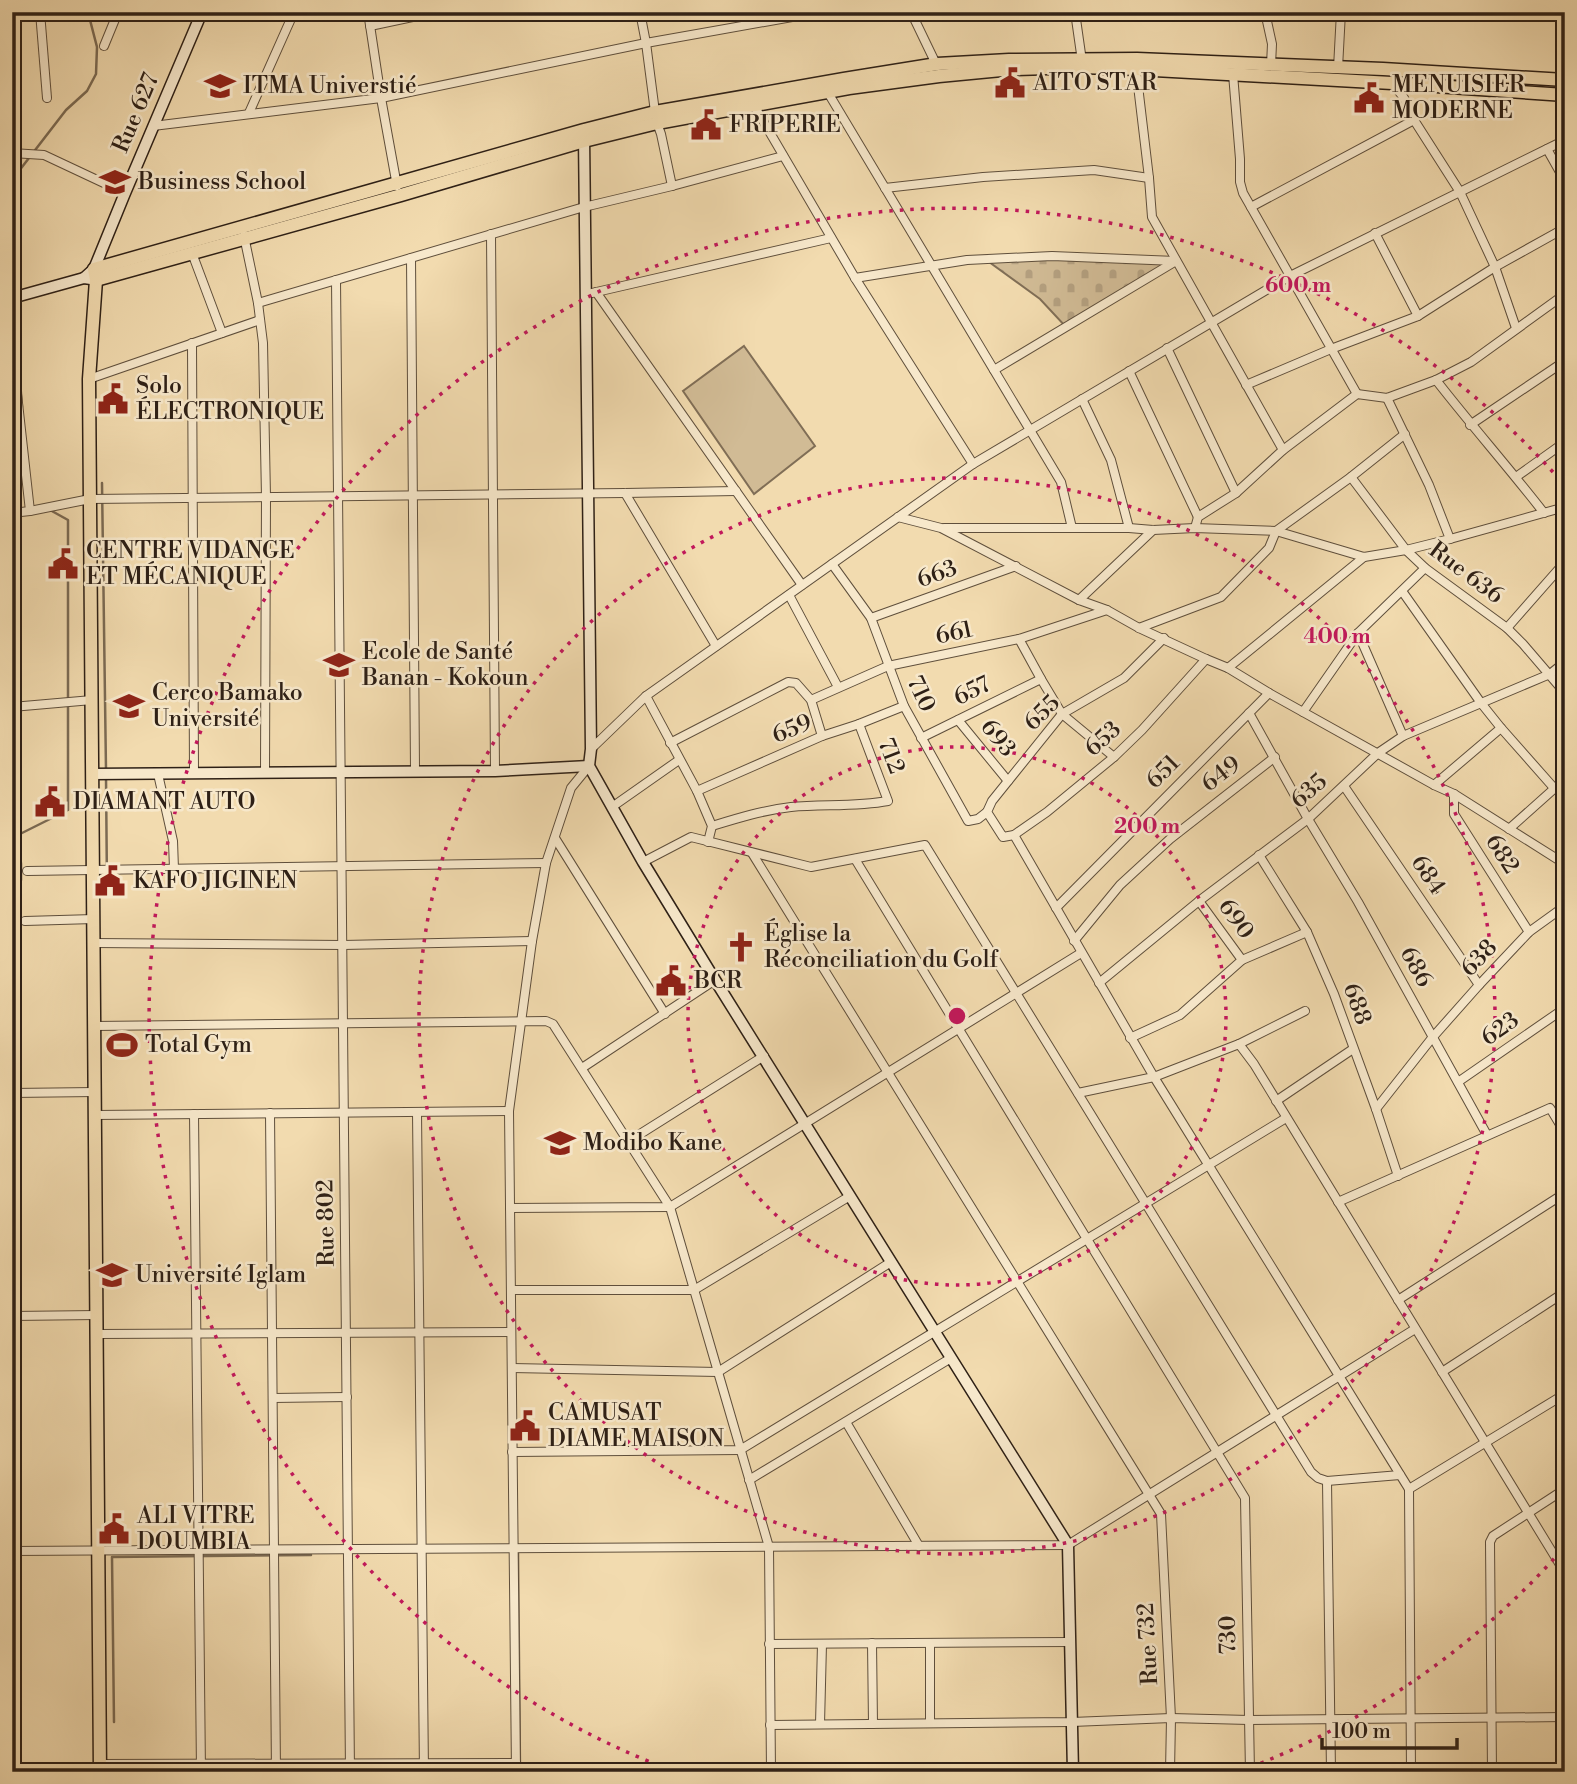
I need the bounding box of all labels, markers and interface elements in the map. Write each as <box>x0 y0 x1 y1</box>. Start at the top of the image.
public building icon: AITO STAR <box>993 66 1027 100</box>
street label: Rue 627 <box>107 69 165 157</box>
school or university icon: ITMA Universtié <box>203 69 237 103</box>
place label: AITO STAR <box>1032 69 1158 97</box>
place label: MENUISIER MODERNE <box>1392 71 1526 125</box>
place label: ITMA Universtié <box>243 72 417 100</box>
public building icon: MENUISIER MODERNE <box>1352 81 1386 115</box>
public building icon: FRIPERIE <box>689 108 723 142</box>
place label: FRIPERIE <box>729 111 841 139</box>
school or university icon: Business School <box>98 165 132 199</box>
place label: Business School <box>137 168 306 196</box>
text: 600 m <box>1265 273 1331 299</box>
place label: Solo ÉLECTRONIQUE <box>136 372 324 426</box>
public building icon: Solo ÉLECTRONIQUE <box>96 382 130 416</box>
street label: Rue 636 <box>1423 536 1509 610</box>
place label: CENTRE VIDANGE ET MÉCANIQUE <box>86 537 295 591</box>
public building icon: CENTRE VIDANGE ET MÉCANIQUE <box>46 547 80 581</box>
street label: 663 <box>913 554 961 594</box>
street label: 661 <box>933 615 975 651</box>
text: 400 m <box>1303 624 1371 650</box>
place label: Ecole de Santé Banan - Kokoun <box>361 638 529 692</box>
school or university icon: Ecole de Santé Banan - Kokoun <box>322 648 356 682</box>
street label: 657 <box>949 670 995 712</box>
street label: 710 <box>901 671 941 717</box>
place label: Cerco Bamako Université <box>152 679 303 733</box>
school or university icon: Cerco Bamako Université <box>112 689 146 723</box>
street label: 655 <box>1018 689 1066 737</box>
street label: 659 <box>768 708 816 750</box>
street label: 693 <box>974 713 1022 763</box>
street label: 653 <box>1079 715 1127 763</box>
street label: 712 <box>871 734 911 778</box>
street label: 651 <box>1140 749 1186 795</box>
street label: 649 <box>1196 750 1246 798</box>
street label: 635 <box>1285 768 1333 814</box>
public building icon: DIAMANT AUTO <box>33 785 67 819</box>
place label: DIAMANT AUTO <box>73 788 255 816</box>
text: 200 m <box>1114 814 1180 840</box>
street label: 682 <box>1479 829 1525 879</box>
street label: 684 <box>1405 850 1451 900</box>
public building icon: KAFO JIGINEN <box>93 864 127 898</box>
place label: KAFO JIGINEN <box>133 867 297 895</box>
street label: 690 <box>1212 893 1260 945</box>
place label: Église la Réconciliation du Golf <box>764 918 1000 974</box>
church icon: Église la Réconciliation du Golf <box>724 930 758 964</box>
street label: 638 <box>1455 934 1503 982</box>
street label: 686 <box>1394 942 1438 992</box>
public building icon: BCR <box>654 964 688 998</box>
place label: BCR <box>693 967 743 995</box>
street label: 688 <box>1337 979 1377 1029</box>
centre of rings <box>945 1004 969 1028</box>
street label: 623 <box>1476 1006 1524 1052</box>
sports icon: Total Gym <box>105 1028 139 1062</box>
place label: Total Gym <box>145 1031 252 1059</box>
school or university icon: Modibo Kane <box>543 1126 577 1160</box>
place label: Modibo Kane <box>583 1129 722 1157</box>
street label: Rue 802 <box>311 1179 341 1267</box>
school or university icon: Université Iglam <box>95 1258 129 1292</box>
place label: Université Iglam <box>135 1261 306 1289</box>
place label: CAMUSAT DIAME MAISON <box>548 1399 724 1453</box>
public building icon: CAMUSAT DIAME MAISON <box>508 1409 542 1443</box>
place label: ALI VITRE DOUMBIA <box>136 1502 255 1556</box>
public building icon: ALI VITRE DOUMBIA <box>97 1512 131 1546</box>
street label: Rue 732 <box>1132 1602 1164 1686</box>
street label: 730 <box>1214 1615 1242 1655</box>
scale bar <box>1322 1707 1456 1751</box>
text: 100 m <box>1332 1719 1391 1745</box>

